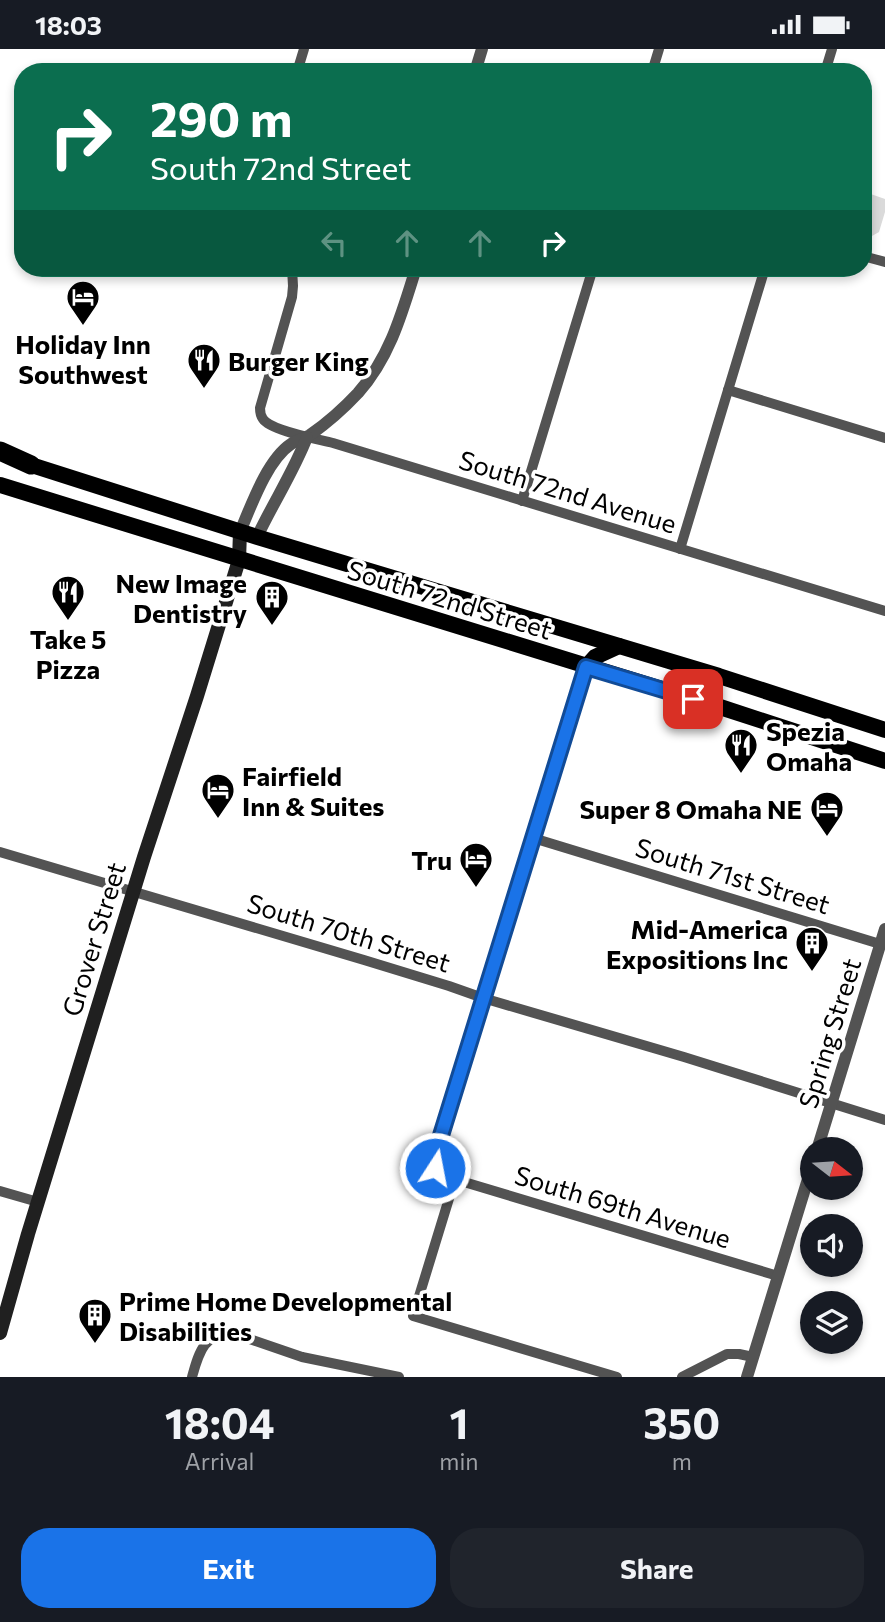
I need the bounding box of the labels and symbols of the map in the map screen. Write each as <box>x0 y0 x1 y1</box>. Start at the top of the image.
hotel icon: Holiday Inn Southwest <box>64 278 102 327</box>
place label: Holiday Inn Southwest <box>15 328 151 389</box>
restaurant icon: Burger King <box>185 341 223 390</box>
place label: Burger King <box>228 345 369 376</box>
street label: South 72nd Avenue <box>456 443 680 539</box>
street label: South 72nd Street <box>344 553 556 645</box>
place label: New Image Dentistry <box>115 567 247 628</box>
restaurant icon: Take 5 Pizza <box>49 573 87 622</box>
building icon: New Image Dentistry <box>253 578 291 627</box>
place label: Take 5 Pizza <box>30 623 106 684</box>
pin <box>663 669 723 729</box>
place label: Spezia Omaha <box>766 715 852 776</box>
restaurant icon: Spezia Omaha <box>722 726 760 775</box>
place label: Fairfield Inn & Suites <box>242 760 384 821</box>
hotel icon: Fairfield Inn & Suites <box>199 771 237 820</box>
hotel icon: Super 8 Omaha NE <box>808 789 846 838</box>
place label: Super 8 Omaha NE <box>579 793 802 824</box>
street label: South 71st Street <box>632 831 834 919</box>
hotel icon: Tru <box>457 840 495 889</box>
place label: Tru <box>411 844 452 875</box>
street label: Grover Street <box>55 858 131 1020</box>
street label: South 70th Street <box>244 886 454 978</box>
place label: Mid-America Expositions Inc <box>606 913 788 974</box>
building icon: Mid-America Expositions Inc <box>793 924 831 973</box>
street label: Spring Street <box>791 954 867 1112</box>
position arrow <box>398 1131 472 1205</box>
north arrow <box>800 1137 863 1201</box>
street label: South 69th Avenue <box>511 1158 735 1254</box>
place label: Prime Home Developmental Disabilities <box>119 1285 452 1346</box>
building icon: Prime Home Developmental Disabilities <box>76 1296 114 1345</box>

